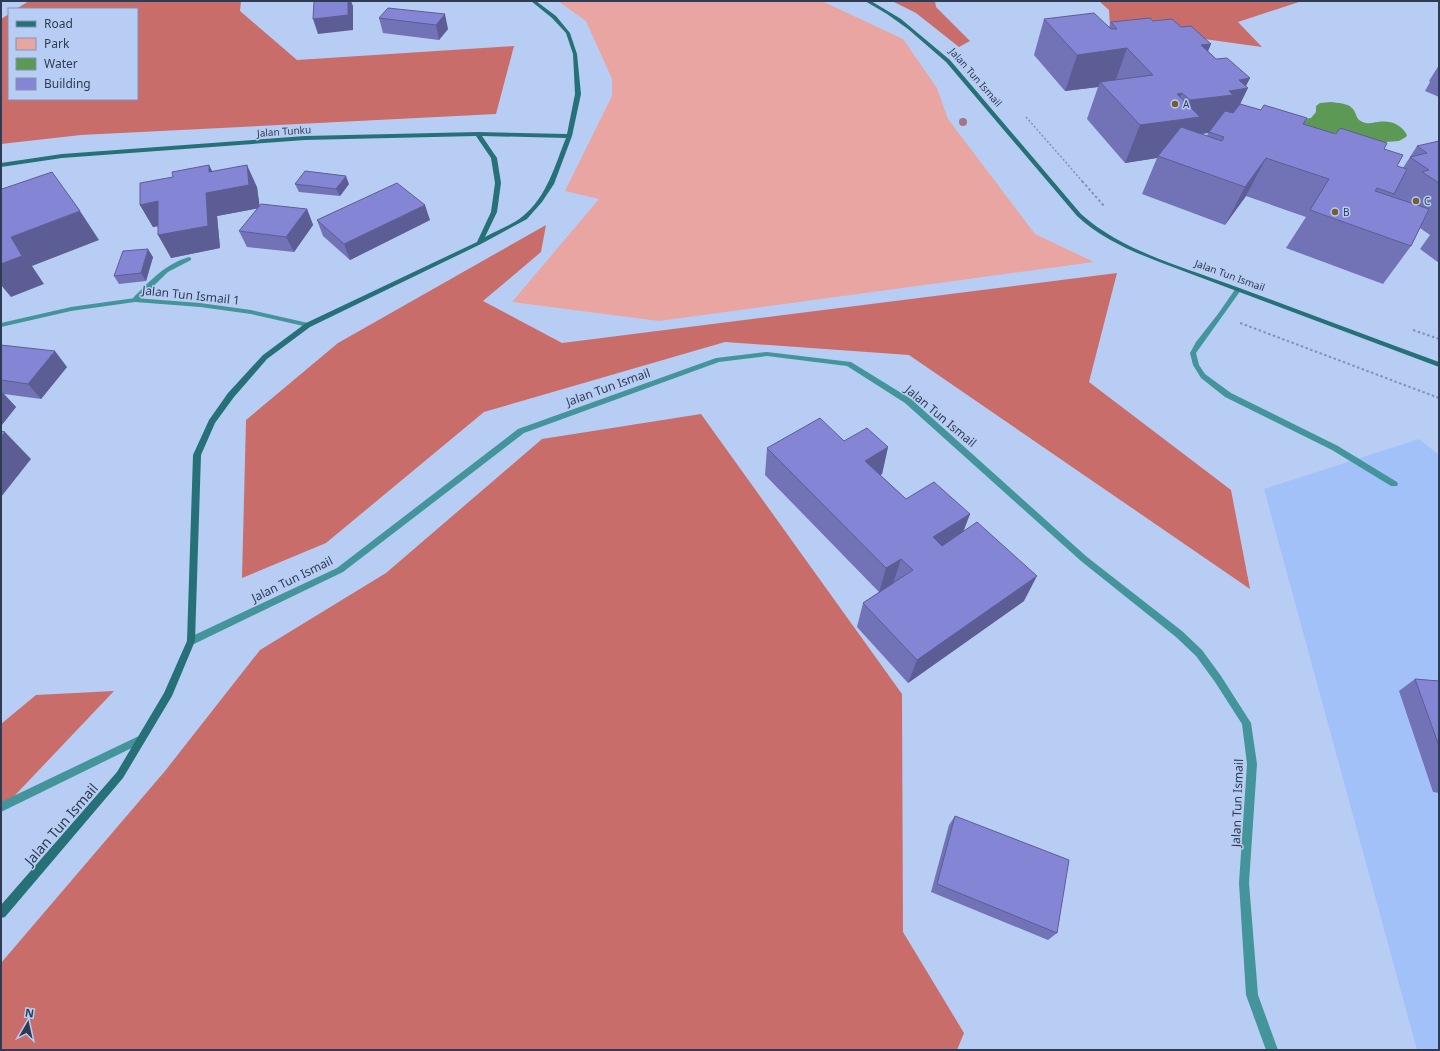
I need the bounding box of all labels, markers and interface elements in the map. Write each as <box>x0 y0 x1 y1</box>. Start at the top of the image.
legend <box>8 8 138 100</box>
text: Road <box>44 15 73 32</box>
text: Park <box>44 35 70 52</box>
street label: Jalan Tun Ismail <box>946 44 1005 109</box>
text: Water <box>44 55 78 72</box>
text: Building <box>44 75 91 92</box>
place label: A <box>1183 97 1190 111</box>
marker: A <box>1170 99 1180 109</box>
street label: Jalan Tunku <box>255 122 312 140</box>
place label: C <box>1424 194 1431 208</box>
marker: C <box>1411 196 1421 206</box>
place label: B <box>1343 205 1350 219</box>
marker: B <box>1330 207 1340 217</box>
street label: Jalan Tun Ismail <box>1192 255 1267 294</box>
street label: Jalan Tun Ismail 1 <box>140 281 241 309</box>
street label: Jalan Tun Ismail <box>563 364 652 410</box>
street label: Jalan Tun Ismail <box>901 380 980 451</box>
street label: Jalan Tun Ismail <box>248 552 335 606</box>
street label: Jalan Tun Ismail <box>1227 759 1247 848</box>
street label: Jalan Tun Ismail <box>19 779 102 871</box>
north arrow <box>8 1003 48 1043</box>
text: N <box>24 1005 35 1021</box>

